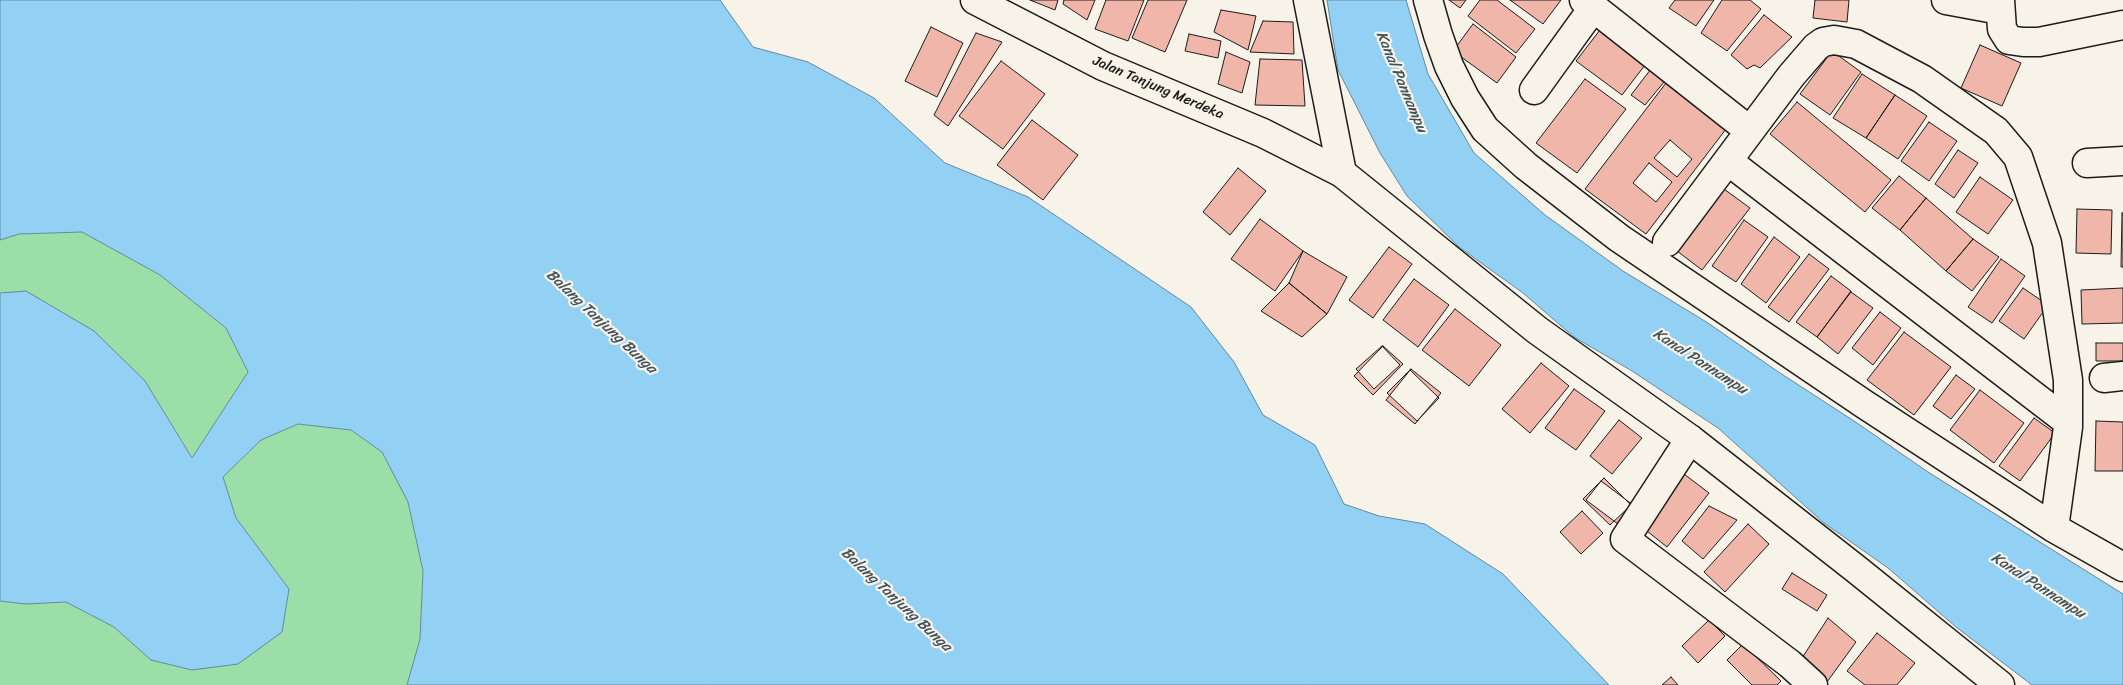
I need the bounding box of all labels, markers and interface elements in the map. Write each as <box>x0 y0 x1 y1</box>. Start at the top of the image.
water label: Kanal Pannampu <box>1372 29 1430 135</box>
street label: Jalan Tanjung Merdeka <box>1090 53 1226 123</box>
water label: Balang Tanjung Bunga <box>542 266 660 378</box>
water label: Kanal Pannampu <box>1650 325 1750 399</box>
water label: Balang Tanjung Bunga <box>837 544 955 656</box>
water label: Kanal Pannampu <box>1988 549 2088 623</box>

